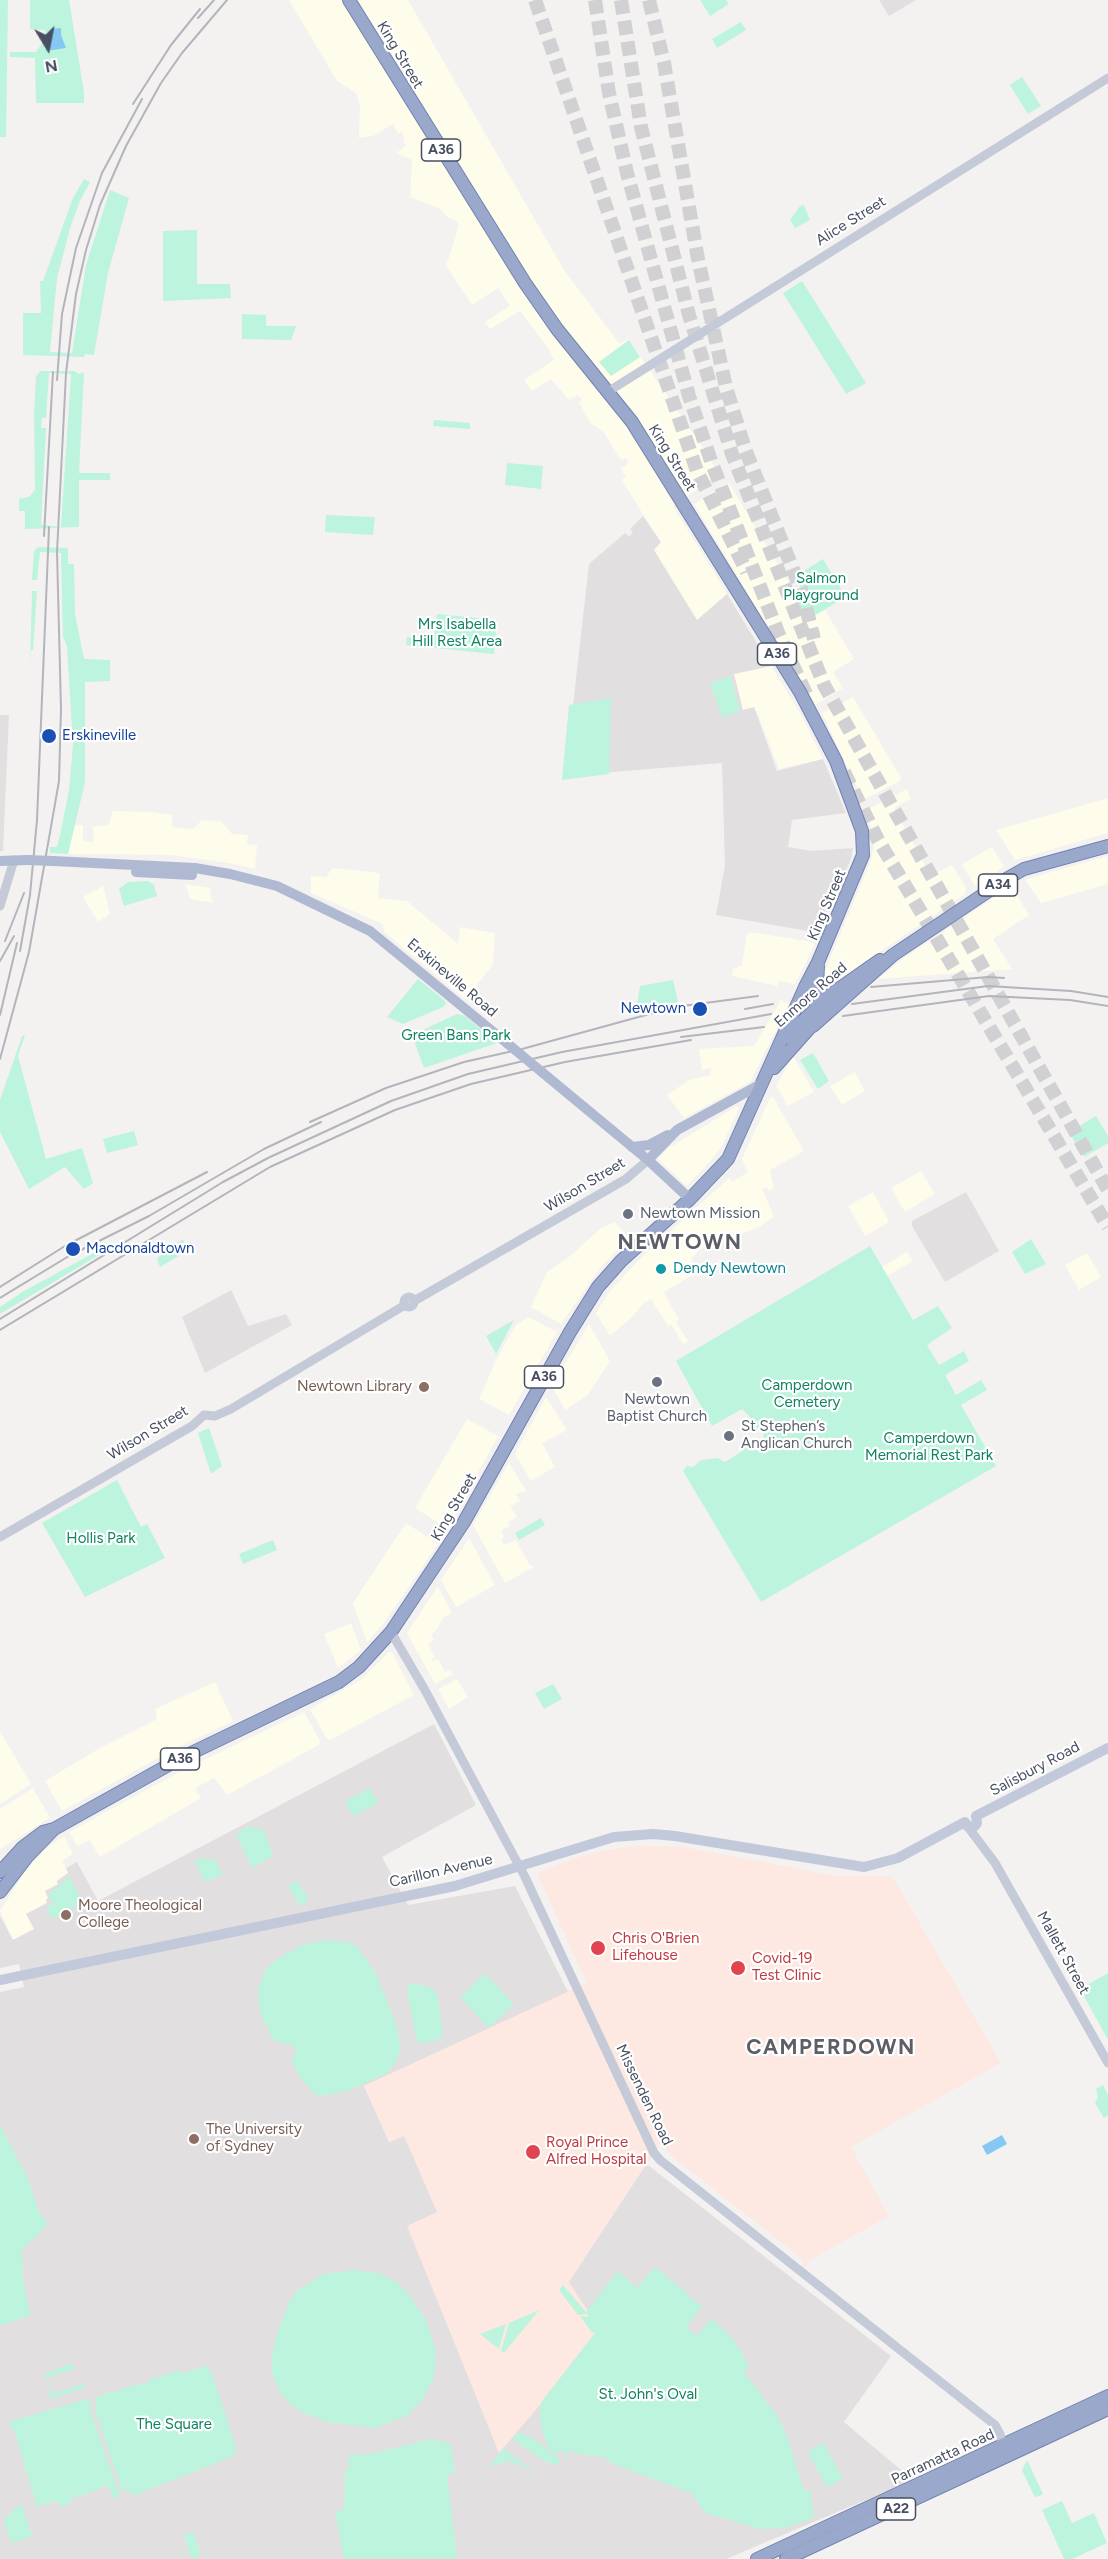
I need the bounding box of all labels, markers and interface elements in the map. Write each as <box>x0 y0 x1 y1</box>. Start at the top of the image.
north arrow <box>18 18 78 78</box>
street label: King Street <box>373 18 427 92</box>
text: N <box>43 56 59 77</box>
road number: A36 <box>422 139 460 161</box>
street label: Alice Street <box>813 192 889 250</box>
street label: King Street <box>644 421 700 495</box>
park label: Salmon Playground <box>783 570 859 605</box>
park label: Mrs Isabella Hill Rest Area <box>412 616 502 651</box>
road number: A36 <box>758 643 796 665</box>
marker: Erskineville <box>40 727 58 745</box>
place label: Erskineville <box>62 727 136 745</box>
street label: King Street <box>804 867 850 943</box>
road number: A34 <box>978 874 1018 896</box>
street label: Erskineville Road <box>403 935 501 1021</box>
street label: Enmore Road <box>771 959 851 1031</box>
place label: Newtown <box>620 1000 686 1018</box>
marker: Newtown <box>691 1000 709 1018</box>
park label: Green Bans Park <box>401 1027 511 1045</box>
street label: Wilson Street <box>541 1154 629 1216</box>
place label: Newtown Mission <box>640 1205 760 1223</box>
marker: Newtown Mission <box>621 1207 635 1221</box>
district label: NEWTOWN <box>617 1230 743 1256</box>
marker: Macdonaldtown <box>64 1240 82 1258</box>
place label: Macdonaldtown <box>86 1240 194 1258</box>
place label: Dendy Newtown <box>673 1260 786 1278</box>
marker: Dendy Newtown <box>654 1262 668 1276</box>
road number: A36 <box>524 1366 564 1388</box>
marker: Newtown Baptist Church <box>650 1375 664 1389</box>
park label: Camperdown Cemetery <box>762 1377 852 1412</box>
place label: Newtown Library <box>297 1378 412 1396</box>
marker: Newtown Library <box>417 1380 431 1394</box>
place label: Newtown Baptist Church <box>607 1391 707 1426</box>
street label: Wilson Street <box>104 1402 192 1464</box>
place label: St Stephen’s Anglican Church <box>741 1418 852 1453</box>
marker: St Stephen’s Anglican Church <box>722 1429 736 1443</box>
park label: Camperdown Memorial Rest Park <box>865 1430 993 1465</box>
street label: King Street <box>427 1470 481 1544</box>
park label: Hollis Park <box>66 1530 136 1548</box>
street label: Salisbury Road <box>987 1738 1083 1800</box>
road number: A36 <box>160 1748 200 1770</box>
street label: Carillon Avenue <box>388 1850 494 1892</box>
place label: Moore Theological College <box>78 1897 202 1932</box>
marker: Moore Theological College <box>59 1908 73 1922</box>
street label: Mallett Street <box>1033 1908 1093 1998</box>
place label: Chris O'Brien Lifehouse <box>612 1930 699 1965</box>
marker: Chris O'Brien Lifehouse <box>589 1939 607 1957</box>
place label: Covid-19 Test Clinic <box>752 1950 821 1985</box>
marker: Covid-19 Test Clinic <box>729 1959 747 1977</box>
district label: CAMPERDOWN <box>746 2035 916 2061</box>
street label: Missenden Road <box>612 2041 676 2149</box>
place label: The University of Sydney <box>206 2121 302 2156</box>
marker: The University of Sydney <box>187 2132 201 2146</box>
place label: Royal Prince Alfred Hospital <box>546 2134 647 2169</box>
marker: Royal Prince Alfred Hospital <box>524 2143 542 2161</box>
park label: St. John's Oval <box>599 2386 697 2404</box>
park label: The Square <box>136 2416 212 2434</box>
street label: Parramatta Road <box>889 2425 997 2489</box>
road number: A22 <box>876 2498 916 2520</box>

